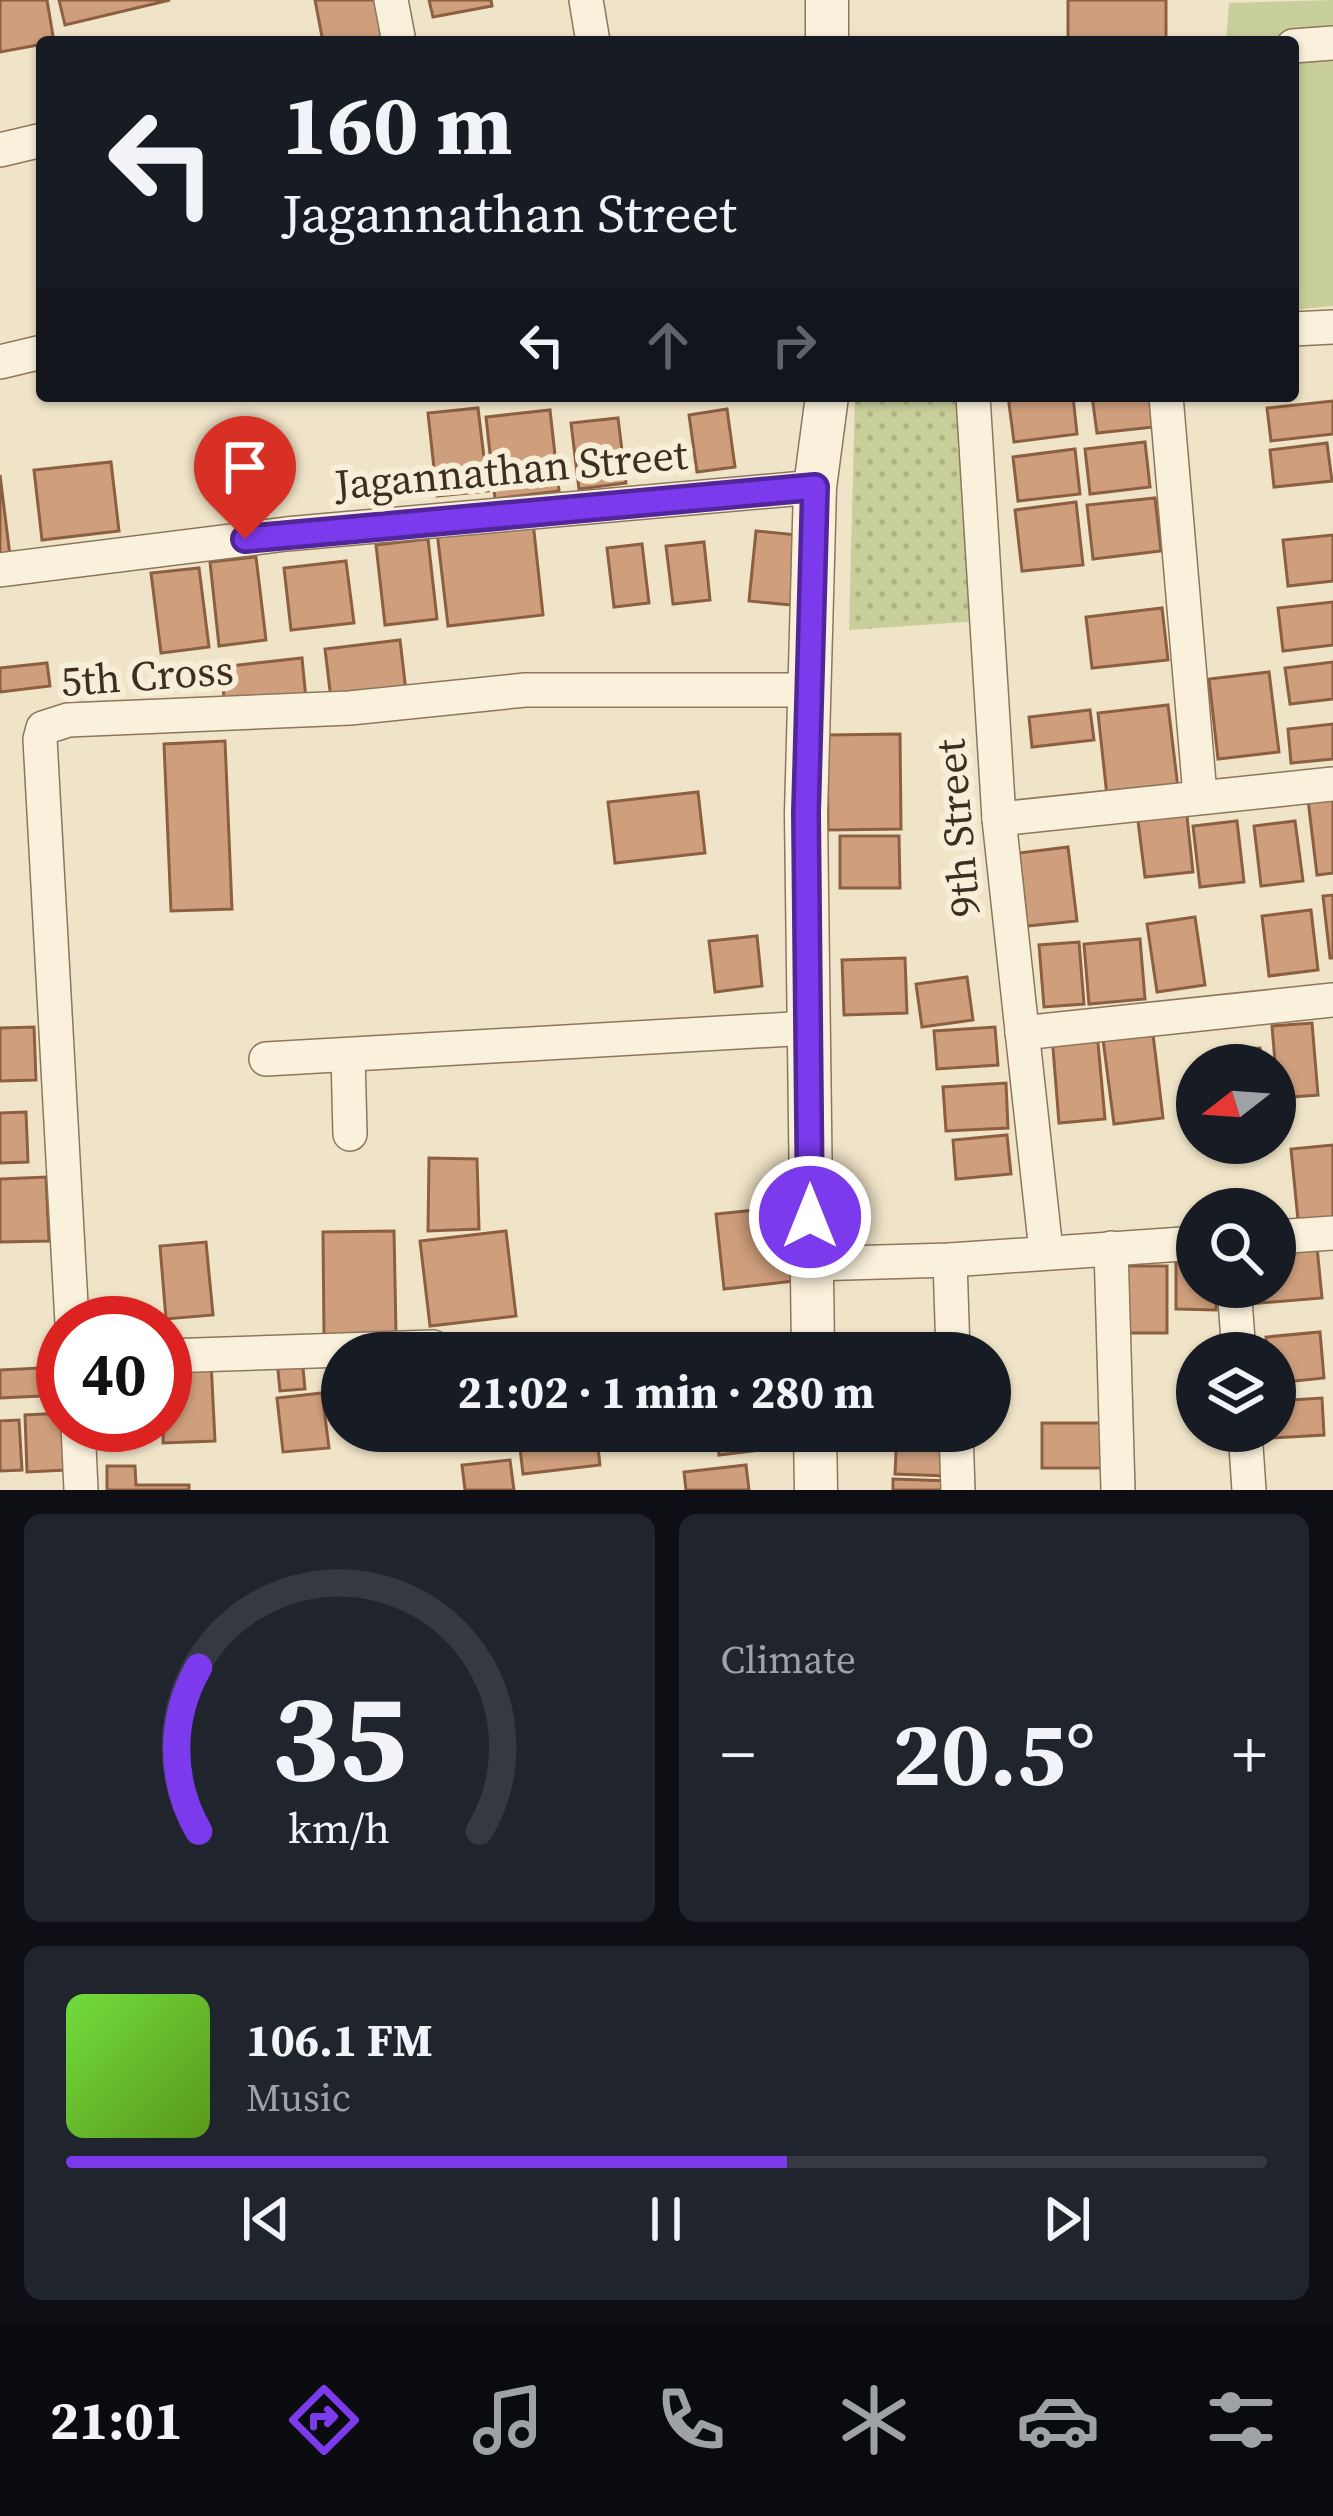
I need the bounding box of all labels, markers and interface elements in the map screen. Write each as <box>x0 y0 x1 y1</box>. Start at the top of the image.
text: 160 m <box>282 67 513 182</box>
icon: left <box>84 84 240 240</box>
text: Jagannathan Street <box>282 176 737 250</box>
icon: left <box>509 312 575 378</box>
icon: ahead <box>635 312 701 378</box>
icon: right <box>761 312 827 378</box>
pin <box>194 416 296 539</box>
street label: Jagannathan Street <box>331 425 690 513</box>
icon: arrive <box>212 434 278 500</box>
street label: 5th Cross <box>59 640 235 710</box>
street label: 9th Street <box>920 736 994 919</box>
north arrow <box>1176 1044 1296 1164</box>
map controls <box>1176 1044 1296 1452</box>
position arrow <box>747 1154 873 1280</box>
button: search <box>1176 1188 1296 1308</box>
speed limit sign: 40 <box>36 1296 192 1452</box>
button: layers <box>1176 1332 1296 1452</box>
text: 21:02 · 1 min · 280 m <box>458 1361 874 1423</box>
text: Climate <box>721 1633 856 1686</box>
text: 35 <box>272 1651 407 1822</box>
text: 20.5° <box>892 1692 1095 1815</box>
text: − <box>721 1709 755 1799</box>
text: + <box>1232 1709 1267 1799</box>
text: km/h <box>288 1799 390 1857</box>
text: 106.1 FM <box>246 2009 433 2071</box>
text: Music <box>246 2071 351 2124</box>
icon: previous <box>233 2186 299 2252</box>
icon: pause <box>633 2186 699 2252</box>
icon: next <box>1034 2186 1100 2252</box>
icon: directions <box>282 2378 366 2462</box>
icon: music <box>466 2378 550 2462</box>
icon: phone <box>649 2378 733 2462</box>
icon: climate <box>832 2378 916 2462</box>
icon: car <box>1016 2378 1100 2462</box>
icon: filters <box>1199 2378 1283 2462</box>
text: 21:01 <box>50 2383 183 2457</box>

